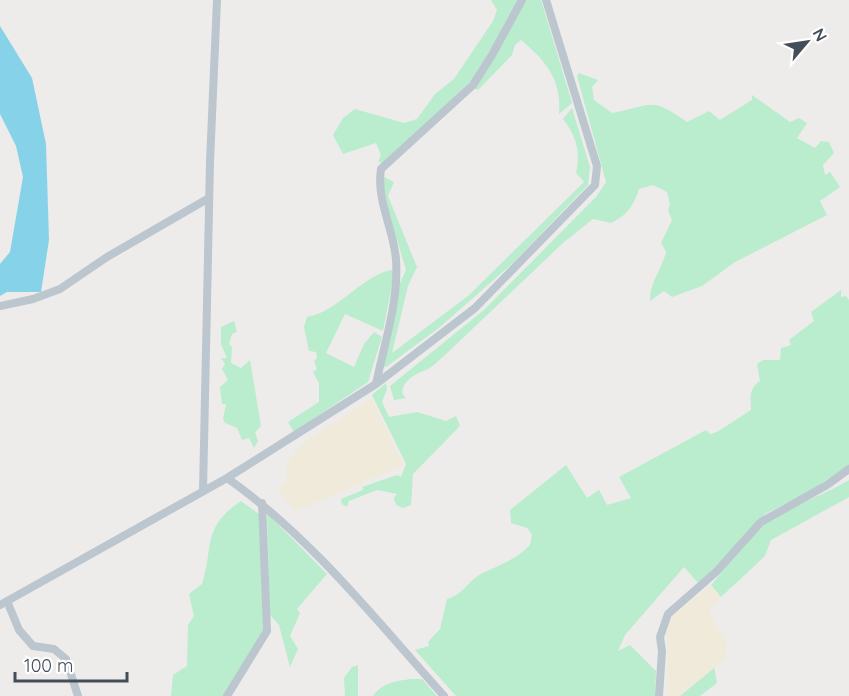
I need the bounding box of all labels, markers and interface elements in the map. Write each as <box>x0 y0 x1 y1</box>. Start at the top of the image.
north arrow <box>777 12 837 72</box>
text: N <box>809 25 832 45</box>
scale bar <box>15 645 128 683</box>
text: 100 m <box>24 654 73 677</box>

